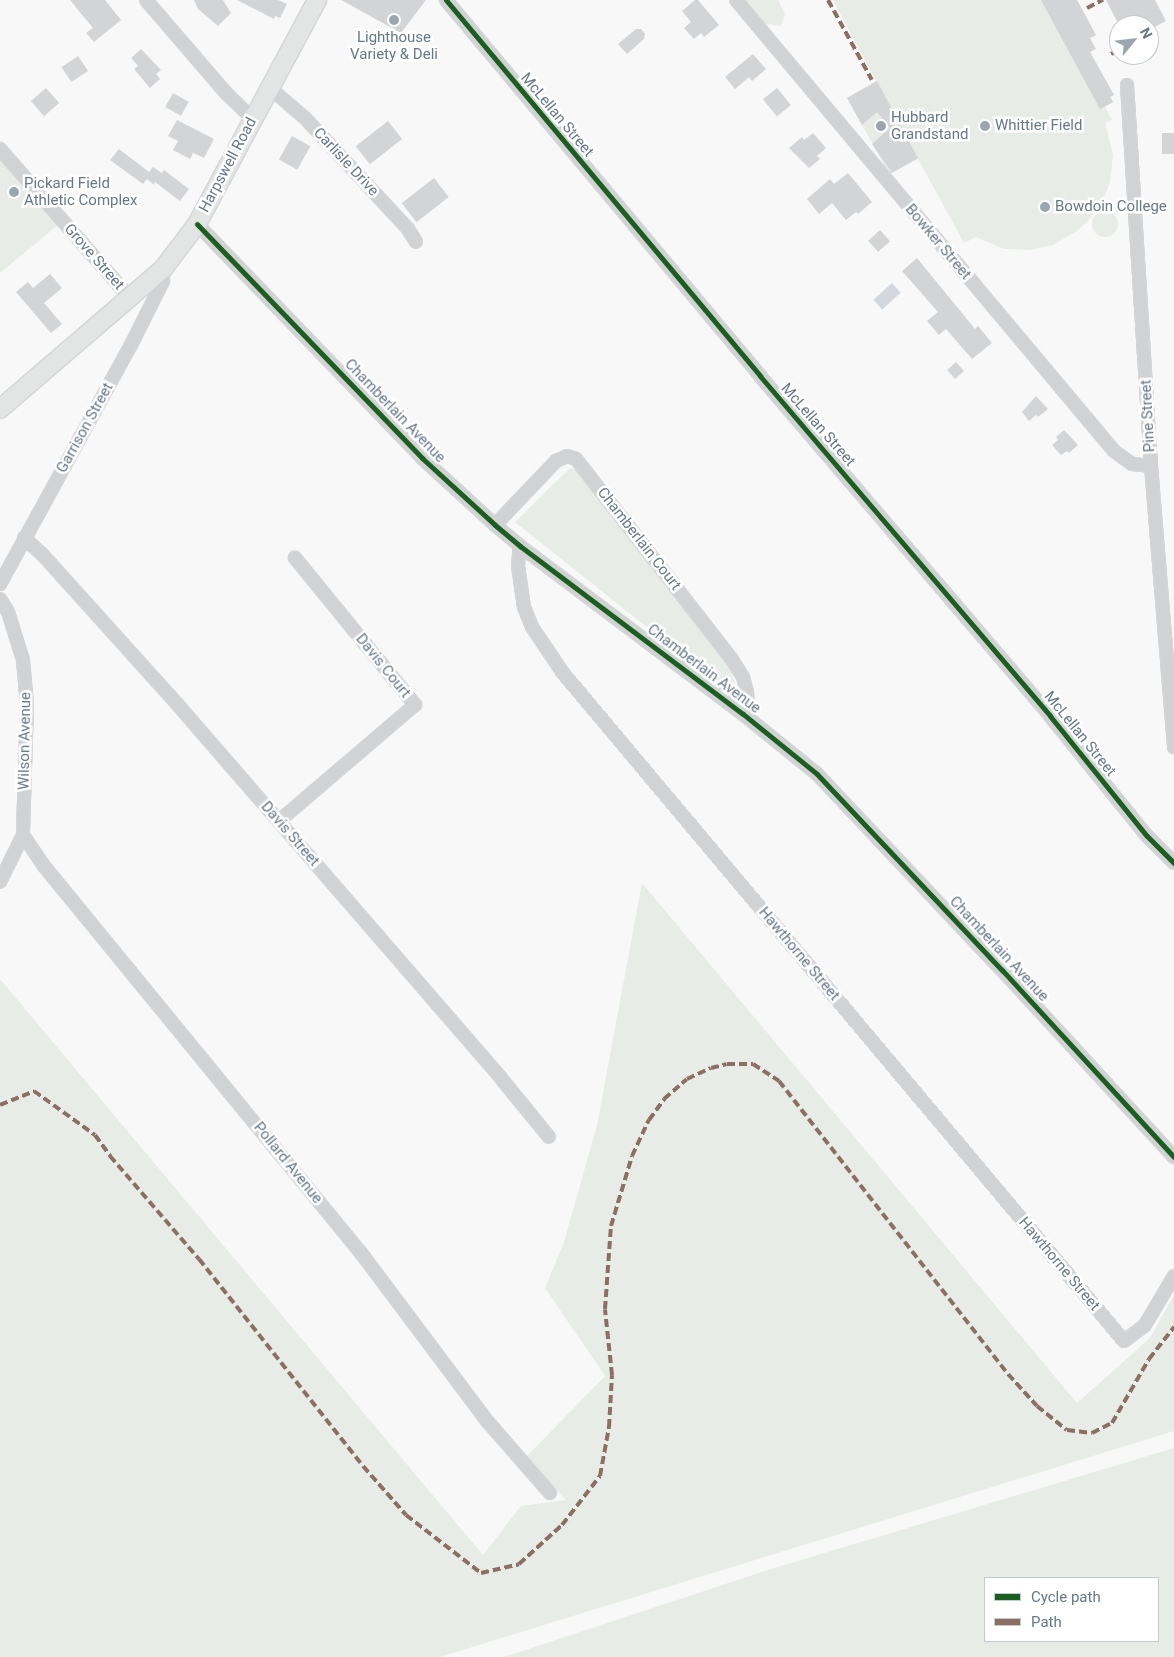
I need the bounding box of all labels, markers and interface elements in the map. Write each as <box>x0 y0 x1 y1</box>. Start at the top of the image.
marker: Lighthouse Variety & Deli <box>388 14 400 26</box>
north arrow <box>1109 15 1159 65</box>
text: N <box>1137 25 1156 41</box>
place label: Lighthouse Variety & Deli <box>350 28 438 63</box>
street label: McLellan Street <box>517 69 597 161</box>
place label: Hubbard Grandstand <box>891 108 968 143</box>
street label: Harpswell Road <box>195 115 261 215</box>
place label: Whittier Field <box>995 117 1082 135</box>
marker: Hubbard Grandstand <box>875 120 887 132</box>
marker: Whittier Field <box>979 120 991 132</box>
street label: Carlisle Drive <box>310 124 382 200</box>
place label: Pickard Field Athletic Complex <box>24 174 137 209</box>
marker: Pickard Field Athletic Complex <box>8 186 20 198</box>
place label: Bowdoin College <box>1055 198 1167 216</box>
street label: Bowker Street <box>901 201 975 283</box>
marker: Bowdoin College <box>1039 201 1051 213</box>
street label: Grove Street <box>60 220 128 294</box>
street label: Chamberlain Avenue <box>341 355 449 467</box>
street label: Pine Street <box>1137 379 1159 453</box>
street label: Garrison Street <box>53 380 117 476</box>
street label: McLellan Street <box>777 380 859 470</box>
street label: Chamberlain Court <box>593 484 685 594</box>
street label: Chamberlain Avenue <box>644 620 764 718</box>
street label: Davis Court <box>352 630 414 702</box>
street label: McLellan Street <box>1040 688 1120 780</box>
street label: Wilson Avenue <box>15 692 35 790</box>
street label: Davis Street <box>257 798 323 870</box>
street label: Chamberlain Avenue <box>946 893 1052 1005</box>
street label: Hawthorne Street <box>755 904 843 1004</box>
street label: Pollard Avenue <box>250 1119 326 1207</box>
street label: Hawthorne Street <box>1015 1214 1103 1314</box>
legend <box>984 1577 1159 1642</box>
text: Cycle path <box>1031 1588 1101 1606</box>
text: Path <box>1031 1613 1062 1631</box>

